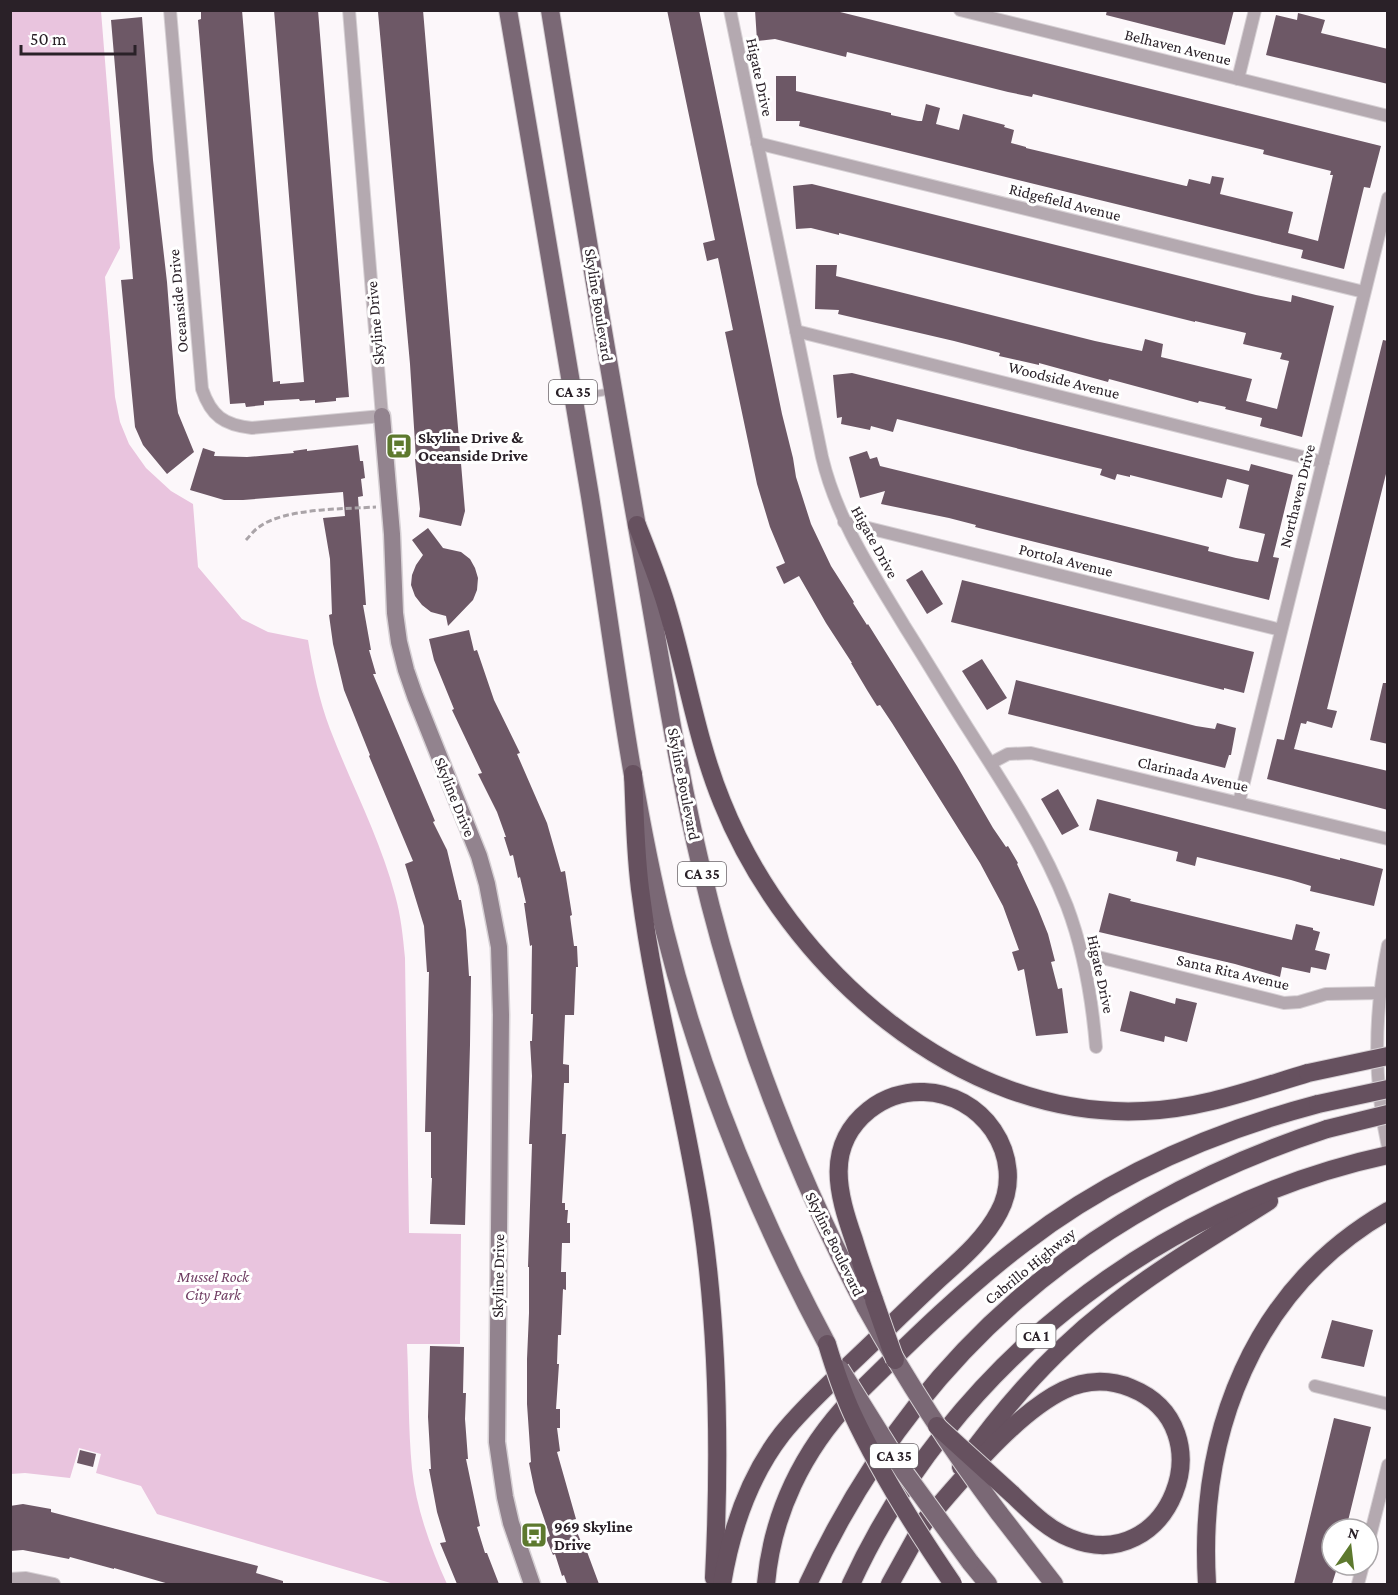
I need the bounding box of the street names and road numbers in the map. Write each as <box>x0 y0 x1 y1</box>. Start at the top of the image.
street label: Belhaven Avenue <box>1123 26 1233 68</box>
street label: Higate Drive <box>742 36 777 118</box>
street label: Ridgefield Avenue <box>1007 180 1123 225</box>
street label: Skyline Boulevard <box>581 247 616 363</box>
street label: Oceanside Drive <box>165 248 191 354</box>
street label: Skyline Drive <box>363 280 388 366</box>
street label: Woodside Avenue <box>1006 358 1122 402</box>
road number: CA 35 <box>549 380 597 404</box>
street label: Northaven Drive <box>1276 443 1318 549</box>
street label: Higate Drive <box>847 503 902 581</box>
street label: Portola Avenue <box>1017 540 1115 580</box>
street label: Skyline Boulevard <box>664 726 703 842</box>
street label: Clarinada Avenue <box>1136 753 1250 795</box>
street label: Skyline Drive <box>430 755 479 840</box>
road number: CA 35 <box>678 862 726 886</box>
street label: Higate Drive <box>1083 933 1118 1015</box>
street label: Santa Rita Avenue <box>1175 951 1291 993</box>
street label: Skyline Boulevard <box>801 1189 868 1300</box>
street label: Cabrillo Highway <box>981 1224 1080 1308</box>
street label: Skyline Drive <box>489 1234 508 1318</box>
road number: CA 1 <box>1016 1324 1056 1348</box>
road number: CA 35 <box>870 1444 918 1468</box>

